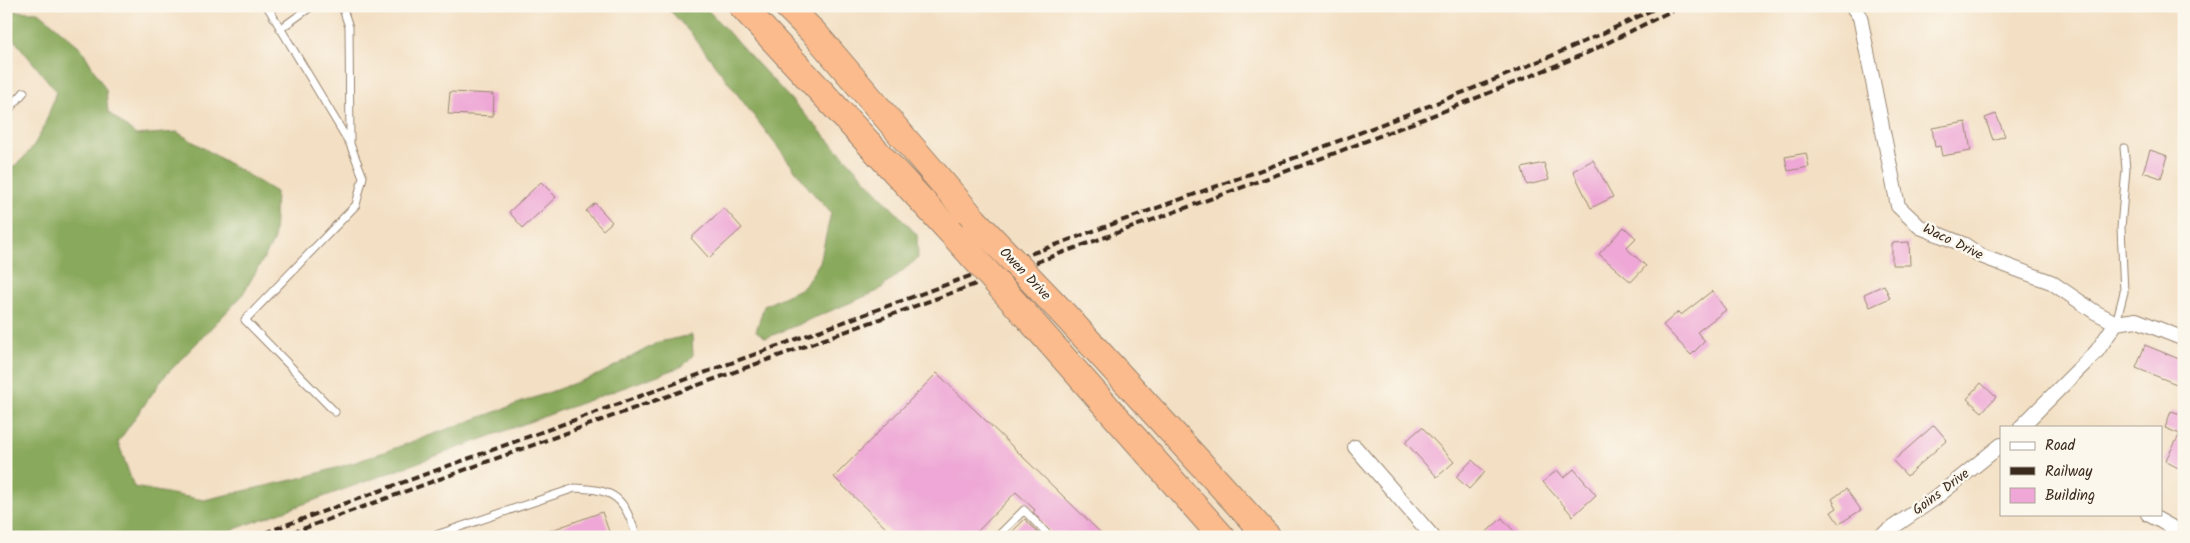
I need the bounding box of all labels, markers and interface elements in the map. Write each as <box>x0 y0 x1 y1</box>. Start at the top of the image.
street label: Waco Drive <box>1919 218 1988 266</box>
street label: Owen Drive <box>994 242 1057 306</box>
legend <box>2000 426 2162 516</box>
text: Road <box>2045 434 2076 458</box>
text: Railway <box>2045 460 2093 484</box>
street label: Goins Drive <box>1908 463 1975 521</box>
text: Building <box>2045 484 2095 508</box>

